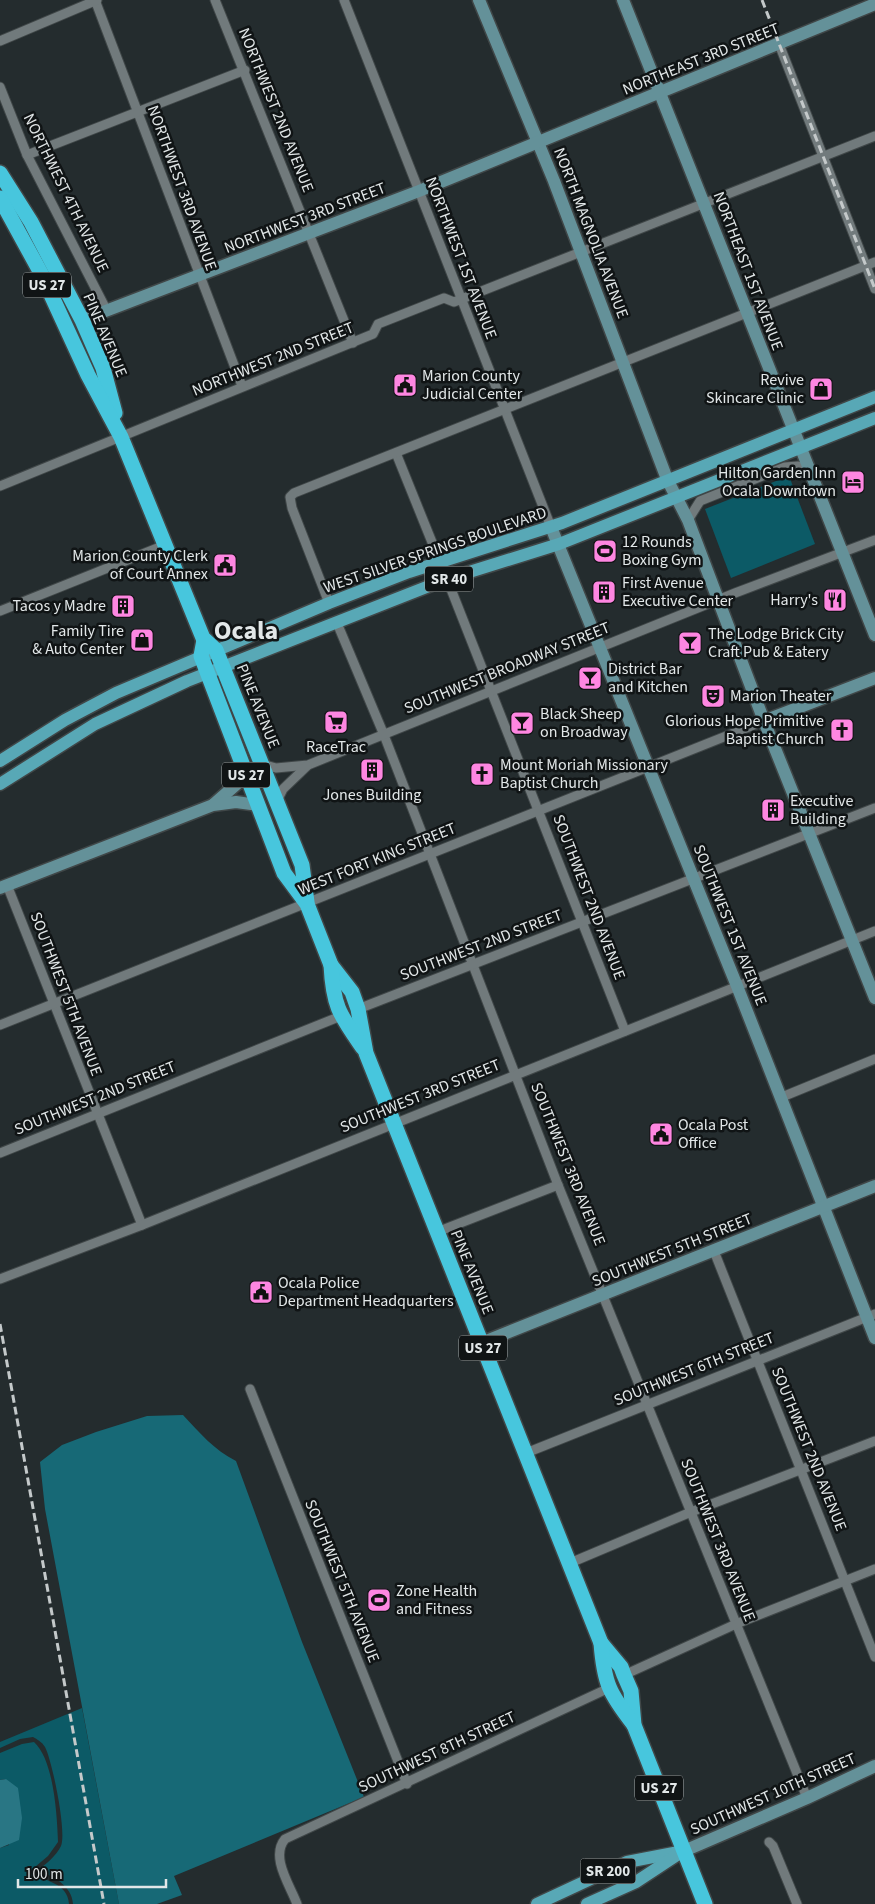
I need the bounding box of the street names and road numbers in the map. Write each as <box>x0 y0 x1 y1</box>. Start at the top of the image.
street label: NORTHEAST 3RD STREET <box>619 17 783 101</box>
street label: NORTHWEST 2ND AVENUE <box>233 25 319 195</box>
street label: NORTHWEST 3RD AVENUE <box>142 102 222 274</box>
street label: NORTHWEST 4TH AVENUE <box>18 110 114 276</box>
street label: NORTH MAGNOLIA AVENUE <box>548 144 634 322</box>
street label: NORTHWEST 1ST AVENUE <box>420 174 502 342</box>
street label: NORTHWEST 3RD STREET <box>221 177 389 259</box>
street label: NORTHEAST 1ST AVENUE <box>708 189 788 353</box>
road number: US 27 <box>23 272 71 298</box>
street label: PINE AVENUE <box>77 290 133 380</box>
street label: NORTHWEST 2ND STREET <box>189 316 358 402</box>
street label: WEST SILVER SPRINGS BOULEVARD <box>321 501 550 599</box>
road number: SR 40 <box>425 566 473 592</box>
street label: SOUTHWEST BROADWAY STREET <box>401 616 614 719</box>
street label: PINE AVENUE <box>231 660 285 752</box>
road number: US 27 <box>222 762 270 788</box>
street label: SOUTHWEST 2ND AVENUE <box>547 811 631 983</box>
street label: WEST FORT KING STREET <box>295 817 460 901</box>
street label: SOUTHWEST 1ST AVENUE <box>688 841 772 1009</box>
street label: SOUTHWEST 2ND STREET <box>397 904 566 986</box>
street label: SOUTHWEST 5TH AVENUE <box>25 909 107 1079</box>
street label: SOUTHWEST 3RD STREET <box>337 1054 504 1138</box>
street label: SOUTHWEST 2ND STREET <box>11 1055 179 1140</box>
street label: SOUTHWEST 3RD AVENUE <box>525 1079 611 1249</box>
street label: SOUTHWEST 5TH STREET <box>589 1208 756 1292</box>
street label: PINE AVENUE <box>445 1226 499 1318</box>
street label: SOUTHWEST 6TH STREET <box>611 1327 778 1411</box>
road number: US 27 <box>459 1336 507 1360</box>
street label: SOUTHWEST 2ND AVENUE <box>766 1364 852 1534</box>
street label: SOUTHWEST 3RD AVENUE <box>675 1455 761 1625</box>
street label: SOUTHWEST 5TH AVENUE <box>299 1496 385 1666</box>
street label: SOUTHWEST 8TH STREET <box>355 1706 520 1798</box>
street label: SOUTHWEST 10TH STREET <box>687 1747 860 1840</box>
road number: US 27 <box>635 1776 683 1800</box>
road number: SR 200 <box>580 1858 636 1884</box>

